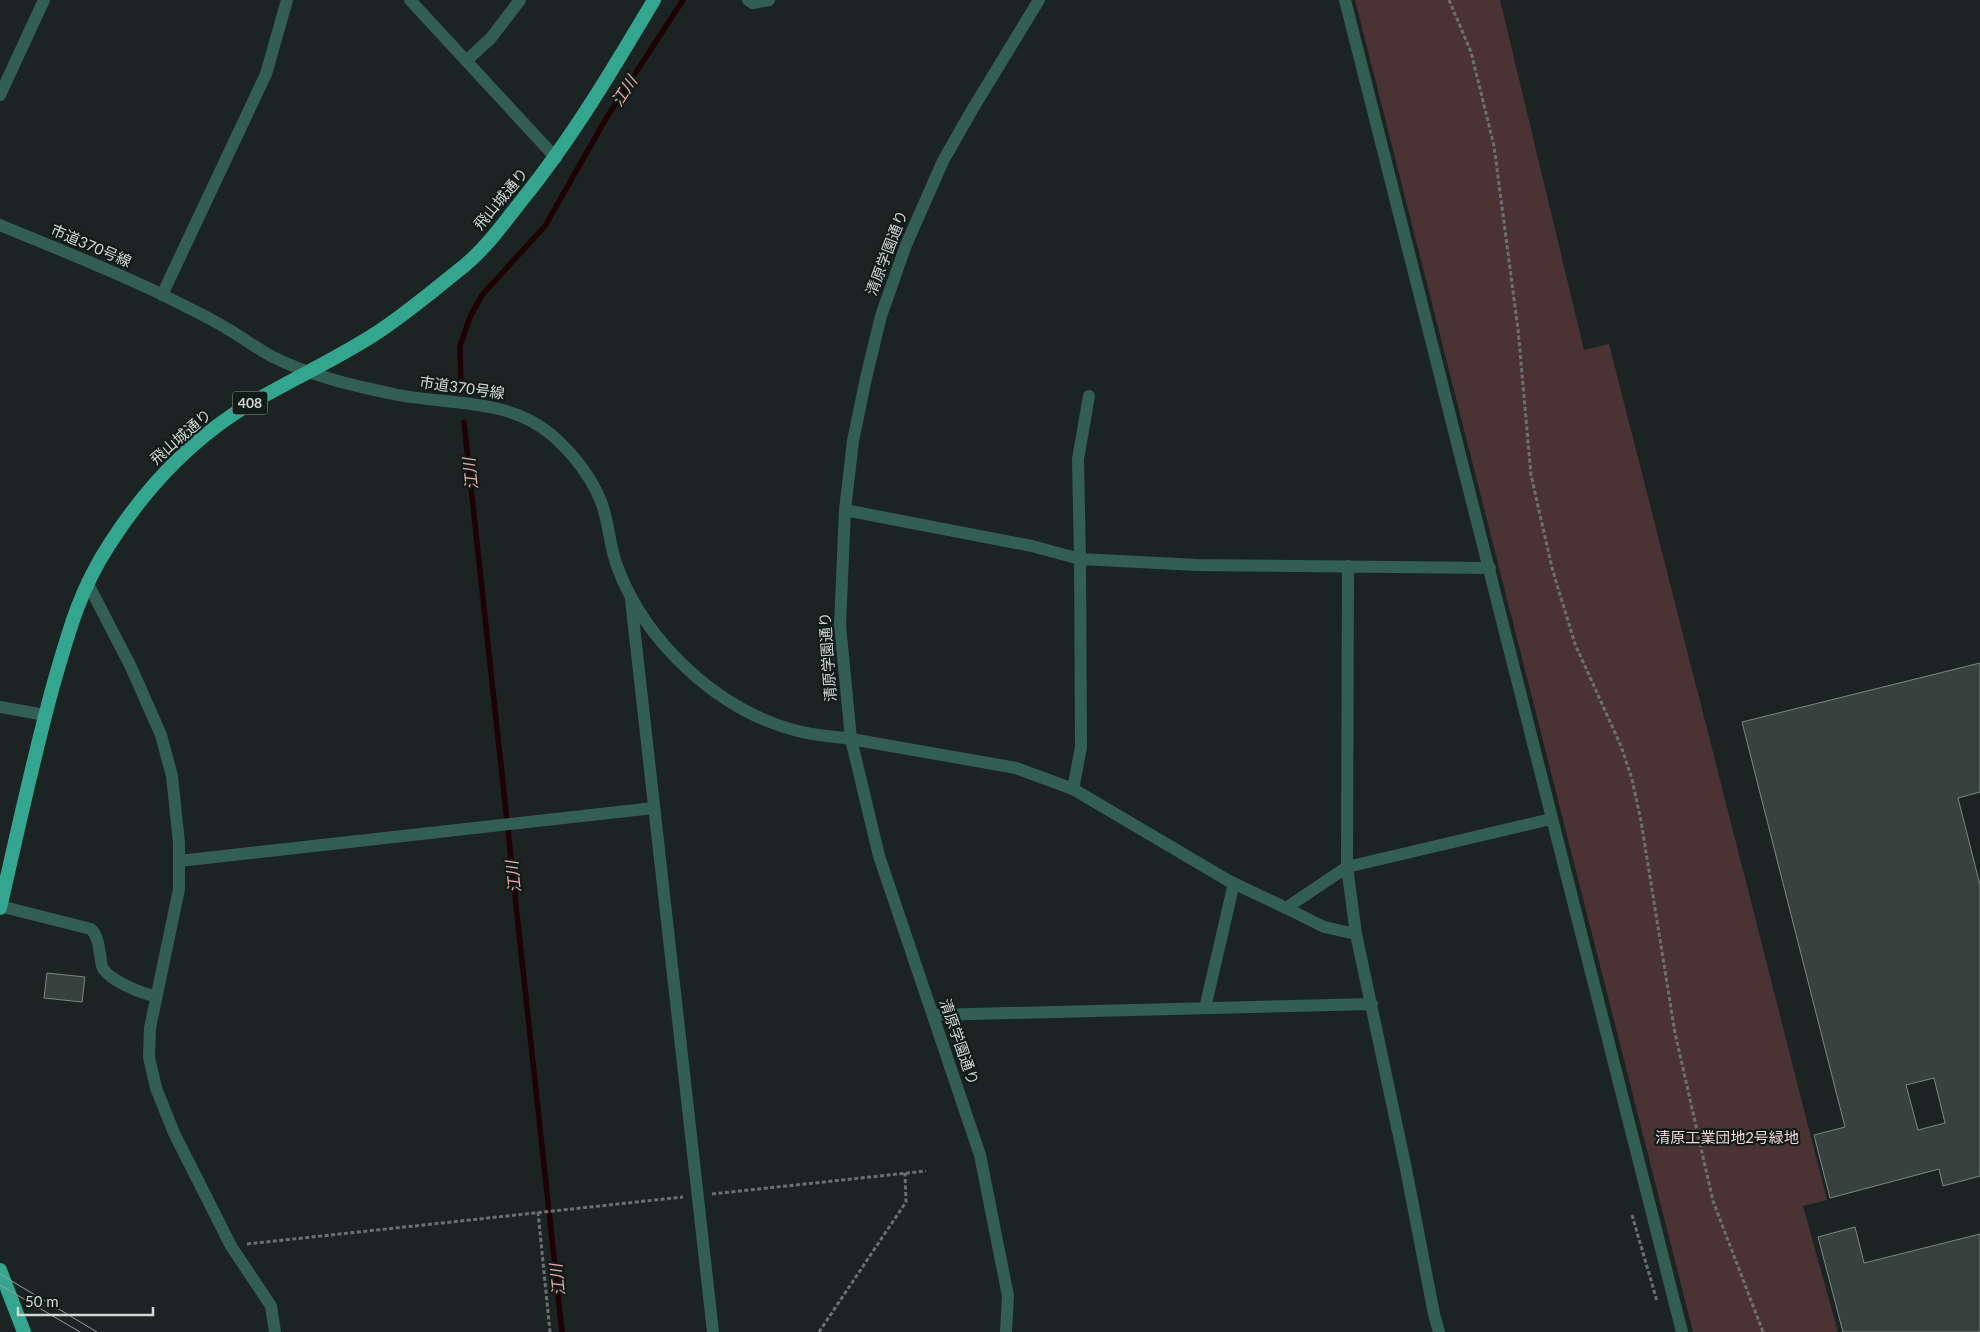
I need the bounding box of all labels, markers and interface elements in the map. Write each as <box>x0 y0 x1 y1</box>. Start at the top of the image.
water label: 江川 <box>607 70 641 109</box>
street label: 飛山城通り <box>469 164 531 233</box>
street label: 清原学園通り <box>862 207 911 298</box>
street label: 市道370号線 <box>48 220 135 270</box>
street label: 市道370号線 <box>418 372 506 402</box>
road number: 408 <box>232 392 268 414</box>
street label: 飛山城通り <box>146 405 215 468</box>
water label: 江川 <box>458 455 481 491</box>
street label: 清原学園通り <box>815 612 839 703</box>
water label: 江川 <box>501 858 524 894</box>
street label: 清原学園通り <box>937 996 983 1087</box>
park label: 清原工業団地2号緑地 <box>1655 1128 1799 1146</box>
water label: 江川 <box>545 1261 568 1297</box>
scale bar <box>18 1284 152 1316</box>
text: 50 m <box>25 1292 59 1310</box>

